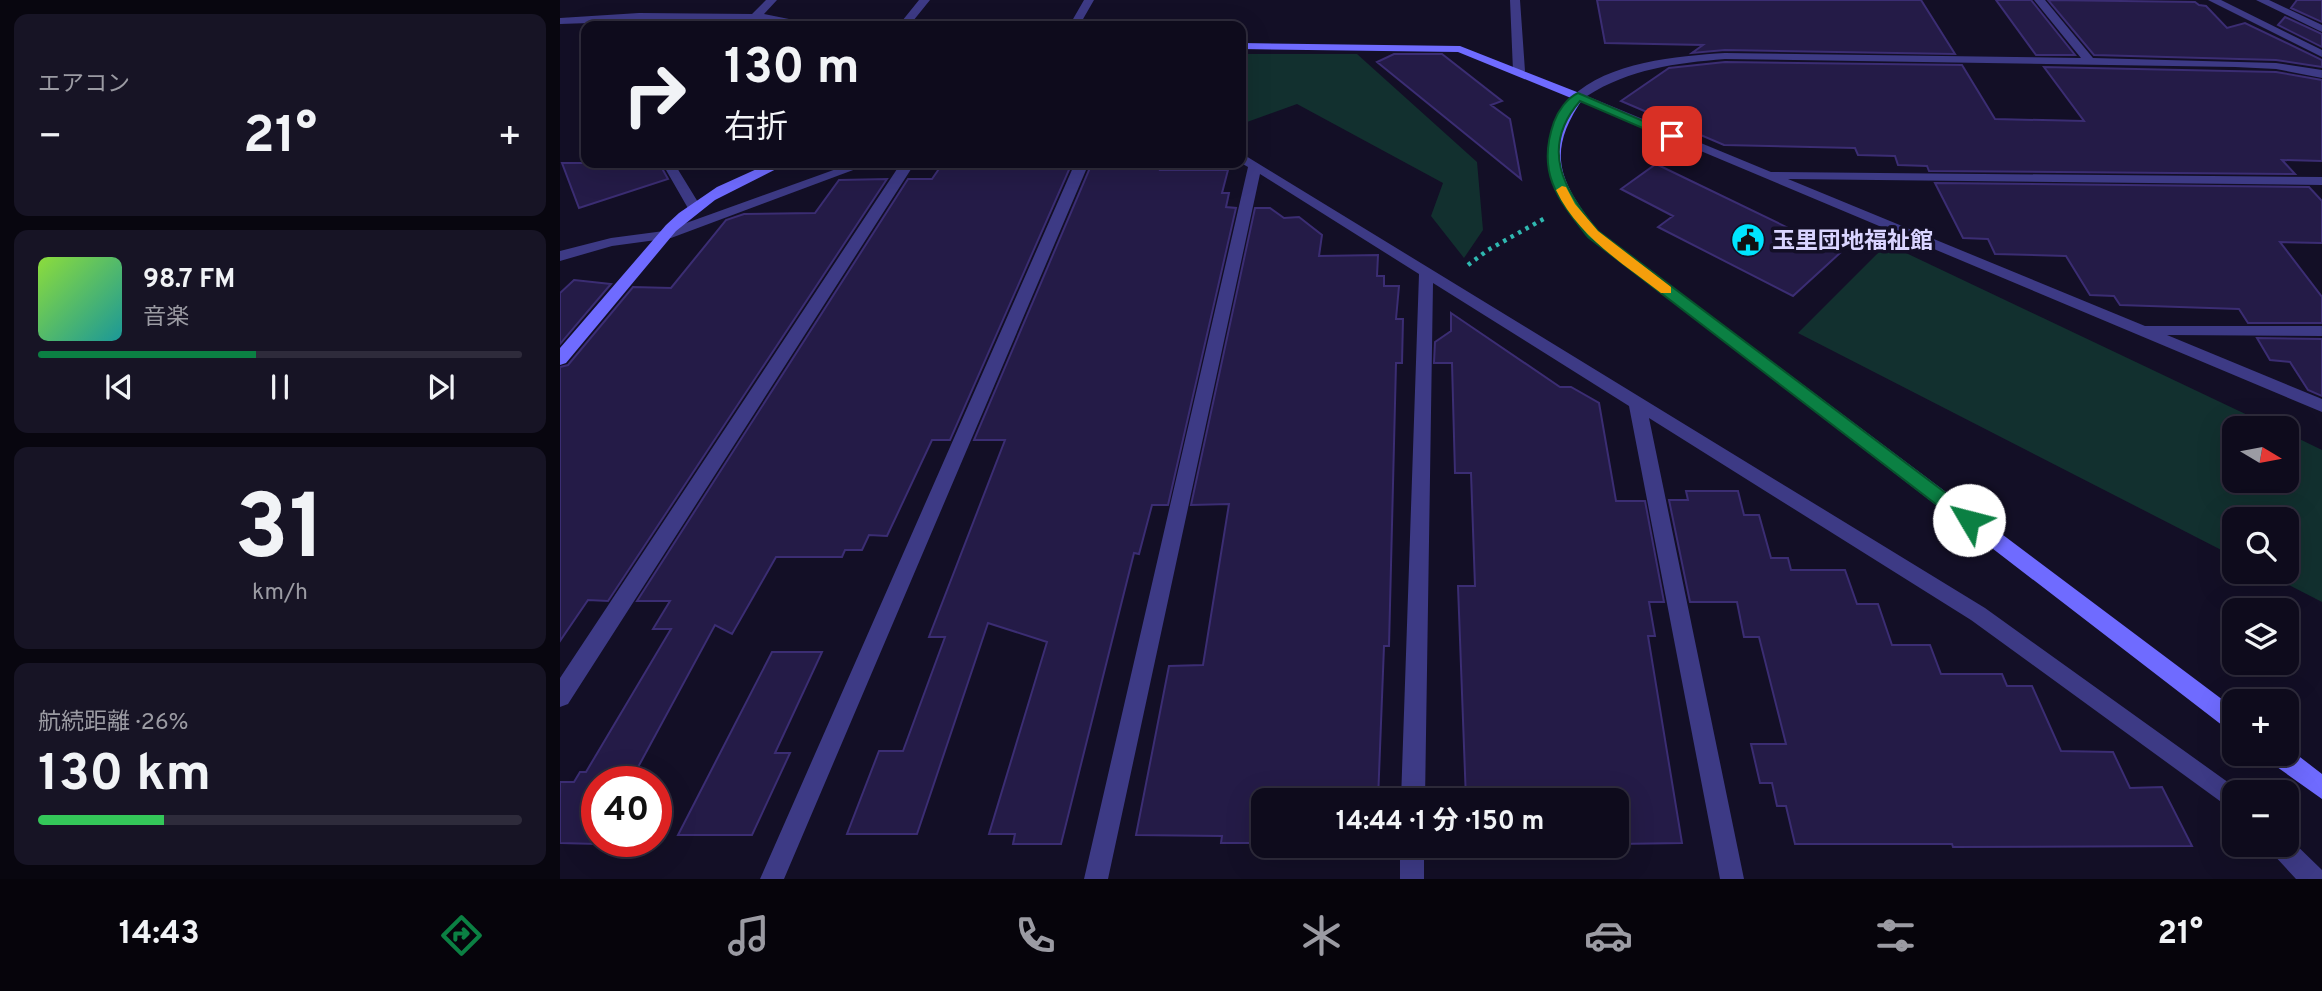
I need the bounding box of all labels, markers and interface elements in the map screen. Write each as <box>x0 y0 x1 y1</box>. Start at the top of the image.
text: 130 m <box>724 39 860 101</box>
icon: right <box>609 49 700 140</box>
text: エアコン <box>38 71 130 100</box>
text: 21° <box>243 105 317 171</box>
pin <box>1642 106 1702 166</box>
text: 右折 <box>724 109 788 149</box>
text: − <box>38 114 63 163</box>
text: + <box>497 114 522 163</box>
icon: arrive <box>1653 117 1691 155</box>
public building icon: 玉里団地福祉館 <box>1729 221 1767 259</box>
place label: 玉里団地福祉館 <box>1772 228 1933 257</box>
text: 98.7 FM <box>143 264 235 297</box>
text: 音楽 <box>143 304 189 333</box>
icon: previous <box>100 368 138 406</box>
icon: pause <box>261 368 299 406</box>
icon: next <box>422 368 460 406</box>
north arrow <box>2222 416 2300 494</box>
map controls <box>2222 416 2299 857</box>
text: 31 <box>235 476 325 591</box>
position arrow <box>1932 483 2006 557</box>
button: search <box>2222 507 2299 584</box>
text: km/h <box>252 579 308 608</box>
button: layers <box>2222 598 2299 675</box>
button: + <box>2222 689 2299 766</box>
text: 航続距離 · 26% <box>38 709 189 738</box>
text: 130 km <box>38 743 211 809</box>
speed limit sign: 40 <box>581 766 672 857</box>
button: − <box>2222 780 2299 857</box>
text: 14:44 · 1 分 · 150 m <box>1336 806 1544 839</box>
icon: directions <box>437 911 486 960</box>
icon: music <box>724 911 773 960</box>
icon: phone <box>1011 911 1060 960</box>
icon: climate <box>1297 911 1346 960</box>
icon: car <box>1584 911 1633 960</box>
icon: filters <box>1871 911 1920 960</box>
text: 14:43 <box>119 915 200 955</box>
text: 21° <box>2157 915 2203 955</box>

